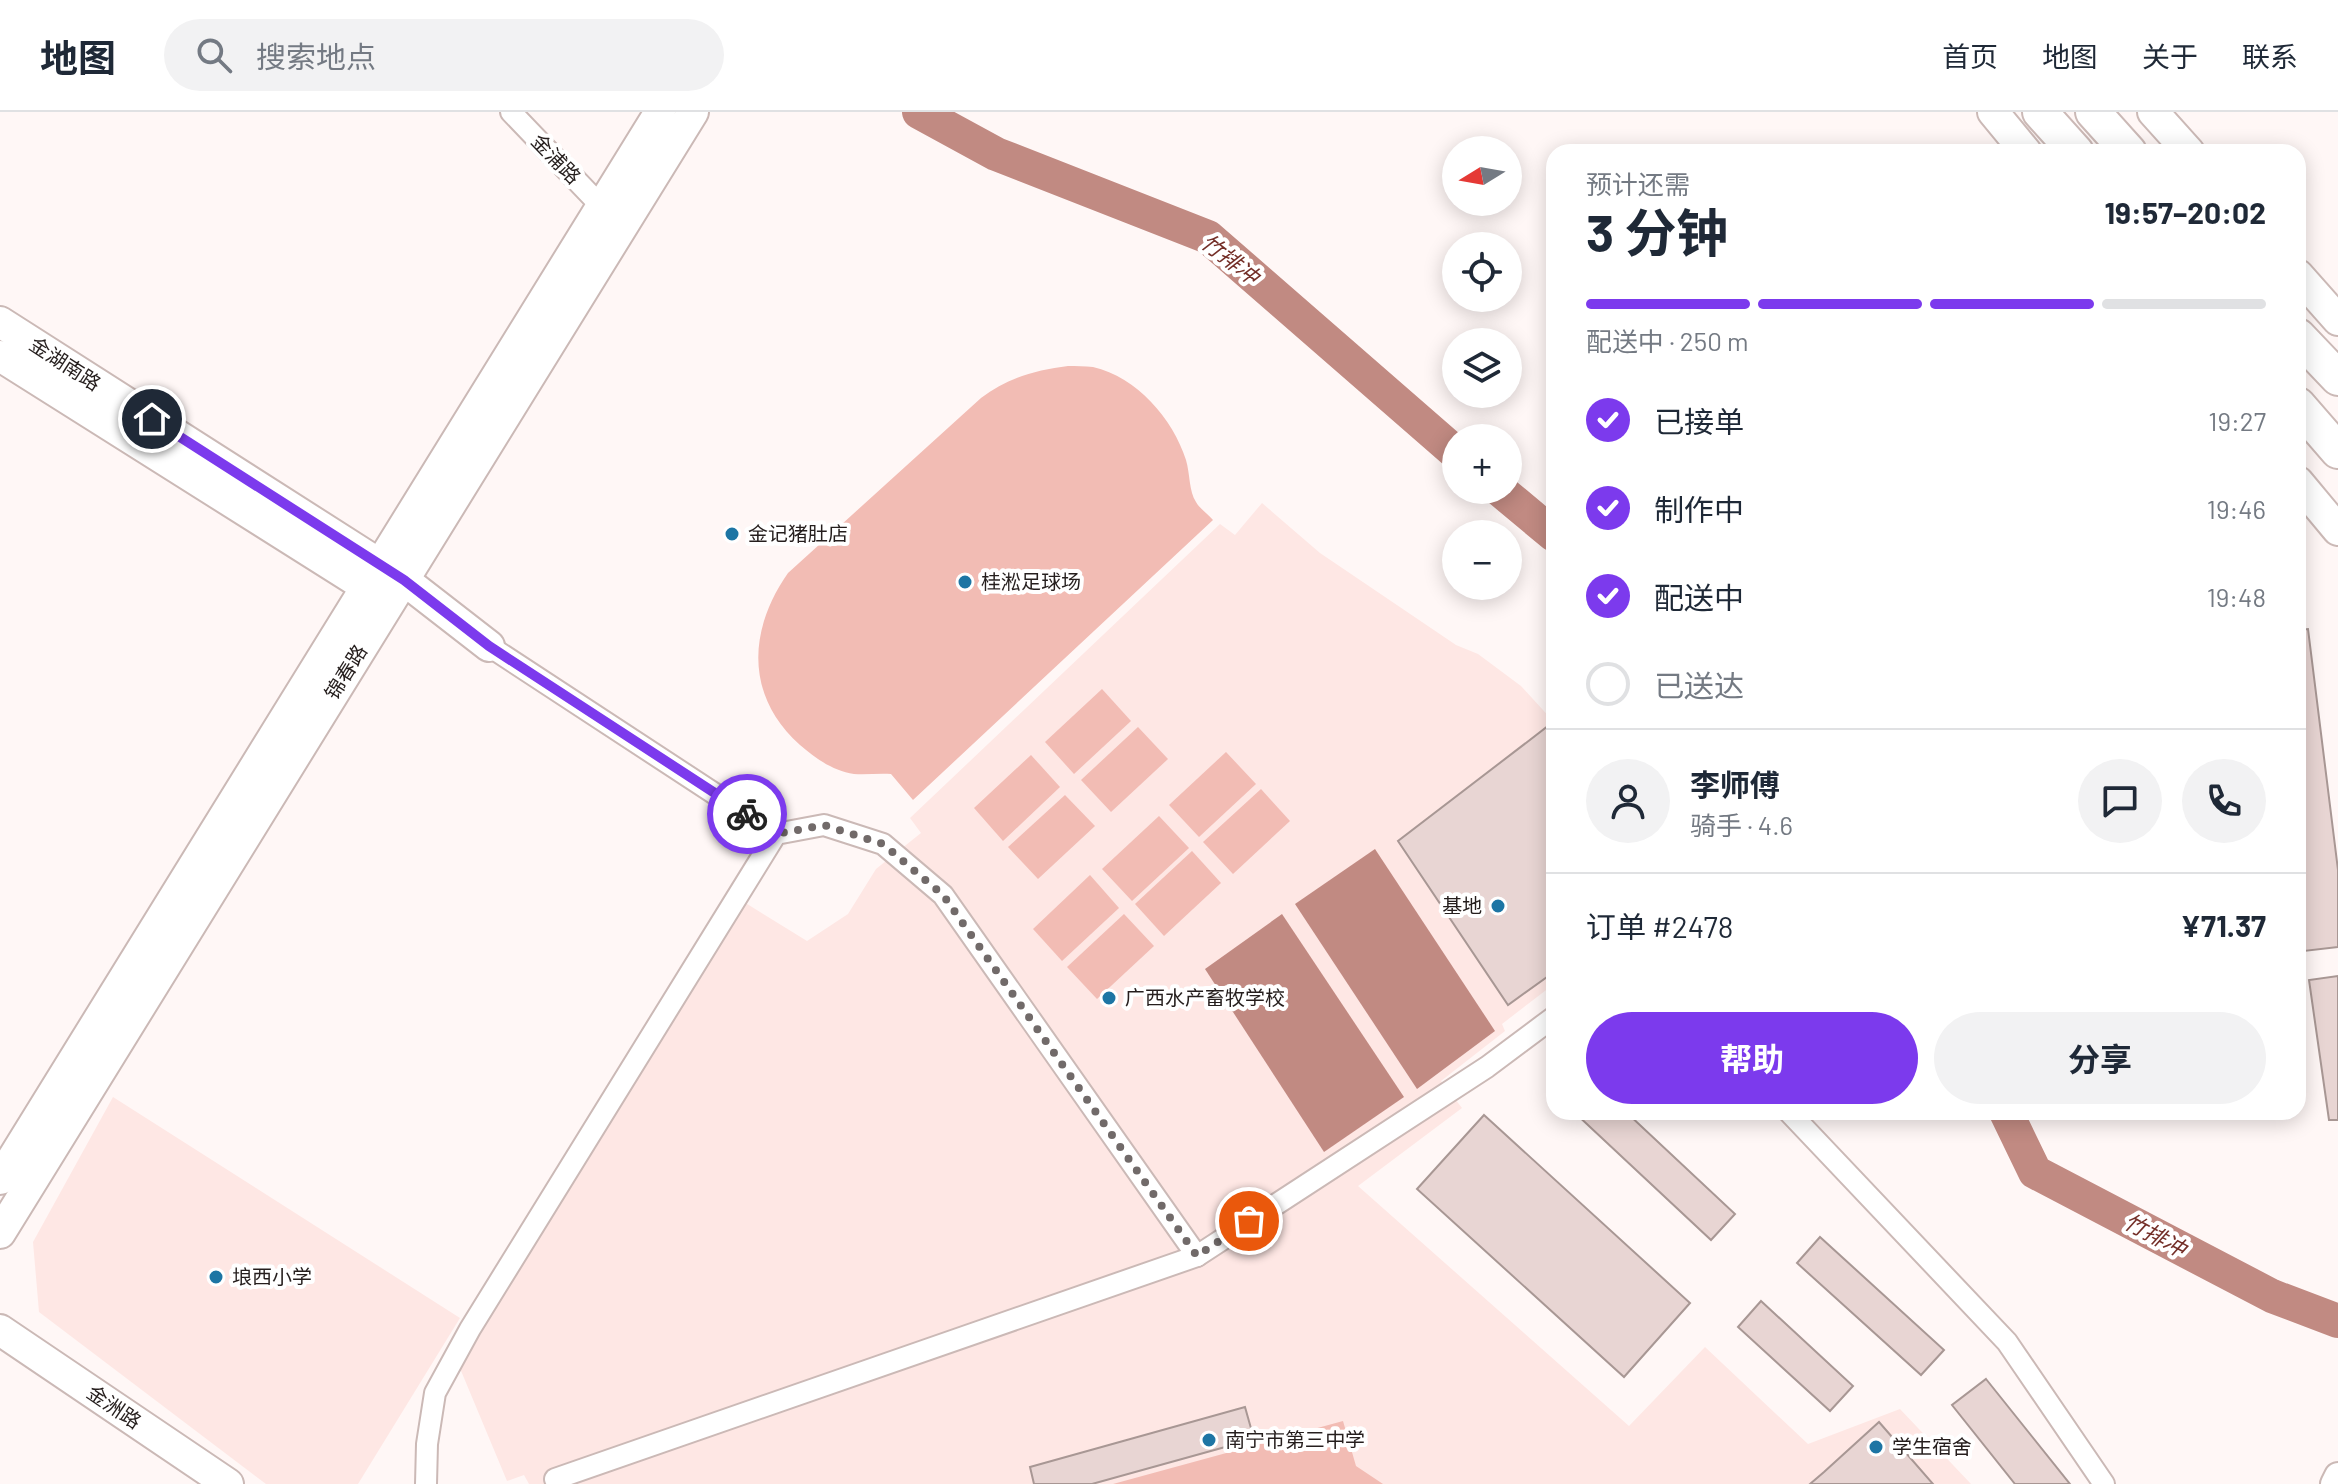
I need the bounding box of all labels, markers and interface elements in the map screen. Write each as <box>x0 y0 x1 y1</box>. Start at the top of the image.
search box <box>164 19 724 91</box>
icon: search <box>192 33 236 77</box>
text: 地图 <box>40 34 116 80</box>
text: 搜索地点 <box>256 38 376 74</box>
text: 首页 <box>1942 39 1998 73</box>
text: 地图 <box>2042 39 2098 73</box>
text: 关于 <box>2142 39 2198 73</box>
text: 联系 <box>2242 39 2298 73</box>
street label: 金浦路 <box>527 128 586 188</box>
north arrow <box>1442 136 1522 216</box>
map controls <box>1442 136 1522 600</box>
text: 预计还需 <box>1586 168 1690 199</box>
text: 19:57–20:02 <box>2104 194 2266 230</box>
text: 3 分钟 <box>1586 200 1728 262</box>
water label: 竹排冲 <box>1197 228 1267 291</box>
button: locate <box>1442 232 1522 312</box>
text: 配送中 · 250 m <box>1586 325 1749 356</box>
button: layers <box>1442 328 1522 408</box>
street label: 金湖南路 <box>25 331 106 395</box>
pin <box>118 385 186 453</box>
icon: home <box>130 397 174 441</box>
icon: check <box>1586 398 1630 442</box>
text: 已接单 <box>1654 403 1744 439</box>
text: 19:27 <box>2208 405 2266 436</box>
button: + <box>1442 424 1522 504</box>
icon: check <box>1586 486 1630 530</box>
text: 制作中 <box>1654 491 1744 527</box>
text: 19:46 <box>2207 493 2266 524</box>
button: − <box>1442 520 1522 600</box>
place label: 金记猪肚店 <box>748 521 848 545</box>
marker: 金记猪肚店 <box>723 525 741 543</box>
place label: 桂淞足球场 <box>981 569 1081 593</box>
marker: 桂淞足球场 <box>956 573 974 591</box>
icon: check <box>1586 574 1630 618</box>
text: 配送中 <box>1654 579 1744 615</box>
text: 19:48 <box>2207 581 2266 612</box>
street label: 锦春路 <box>319 640 371 703</box>
text: 已送达 <box>1654 667 1744 703</box>
button: person <box>1586 759 1670 843</box>
button: chat <box>2078 759 2162 843</box>
button: phone <box>2182 759 2266 843</box>
text: 李师傅 <box>1690 766 1780 802</box>
courier <box>707 774 787 854</box>
icon: bike <box>725 792 769 836</box>
text: 骑手 · 4.6 <box>1690 809 1793 840</box>
place label: 基地 <box>1442 893 1482 917</box>
marker: 基地 <box>1489 897 1507 915</box>
text: ¥71.37 <box>2181 907 2266 943</box>
text: 订单 #2478 <box>1586 908 1733 944</box>
place label: 广西水产畜牧学校 <box>1125 985 1285 1009</box>
marker: 广西水产畜牧学校 <box>1100 989 1118 1007</box>
button: 帮助 <box>1586 1012 1918 1104</box>
button: 分享 <box>1934 1012 2266 1104</box>
pin <box>1215 1187 1283 1255</box>
icon: bag <box>1227 1199 1271 1243</box>
water label: 竹排冲 <box>2120 1207 2193 1262</box>
place label: 埌西小学 <box>232 1264 312 1288</box>
marker: 埌西小学 <box>207 1268 225 1286</box>
street label: 金洲路 <box>83 1379 146 1433</box>
place label: 南宁市第三中学 <box>1225 1427 1365 1451</box>
marker: 南宁市第三中学 <box>1200 1431 1218 1449</box>
place label: 学生宿舍 <box>1892 1434 1972 1458</box>
marker: 学生宿舍 <box>1867 1438 1885 1456</box>

